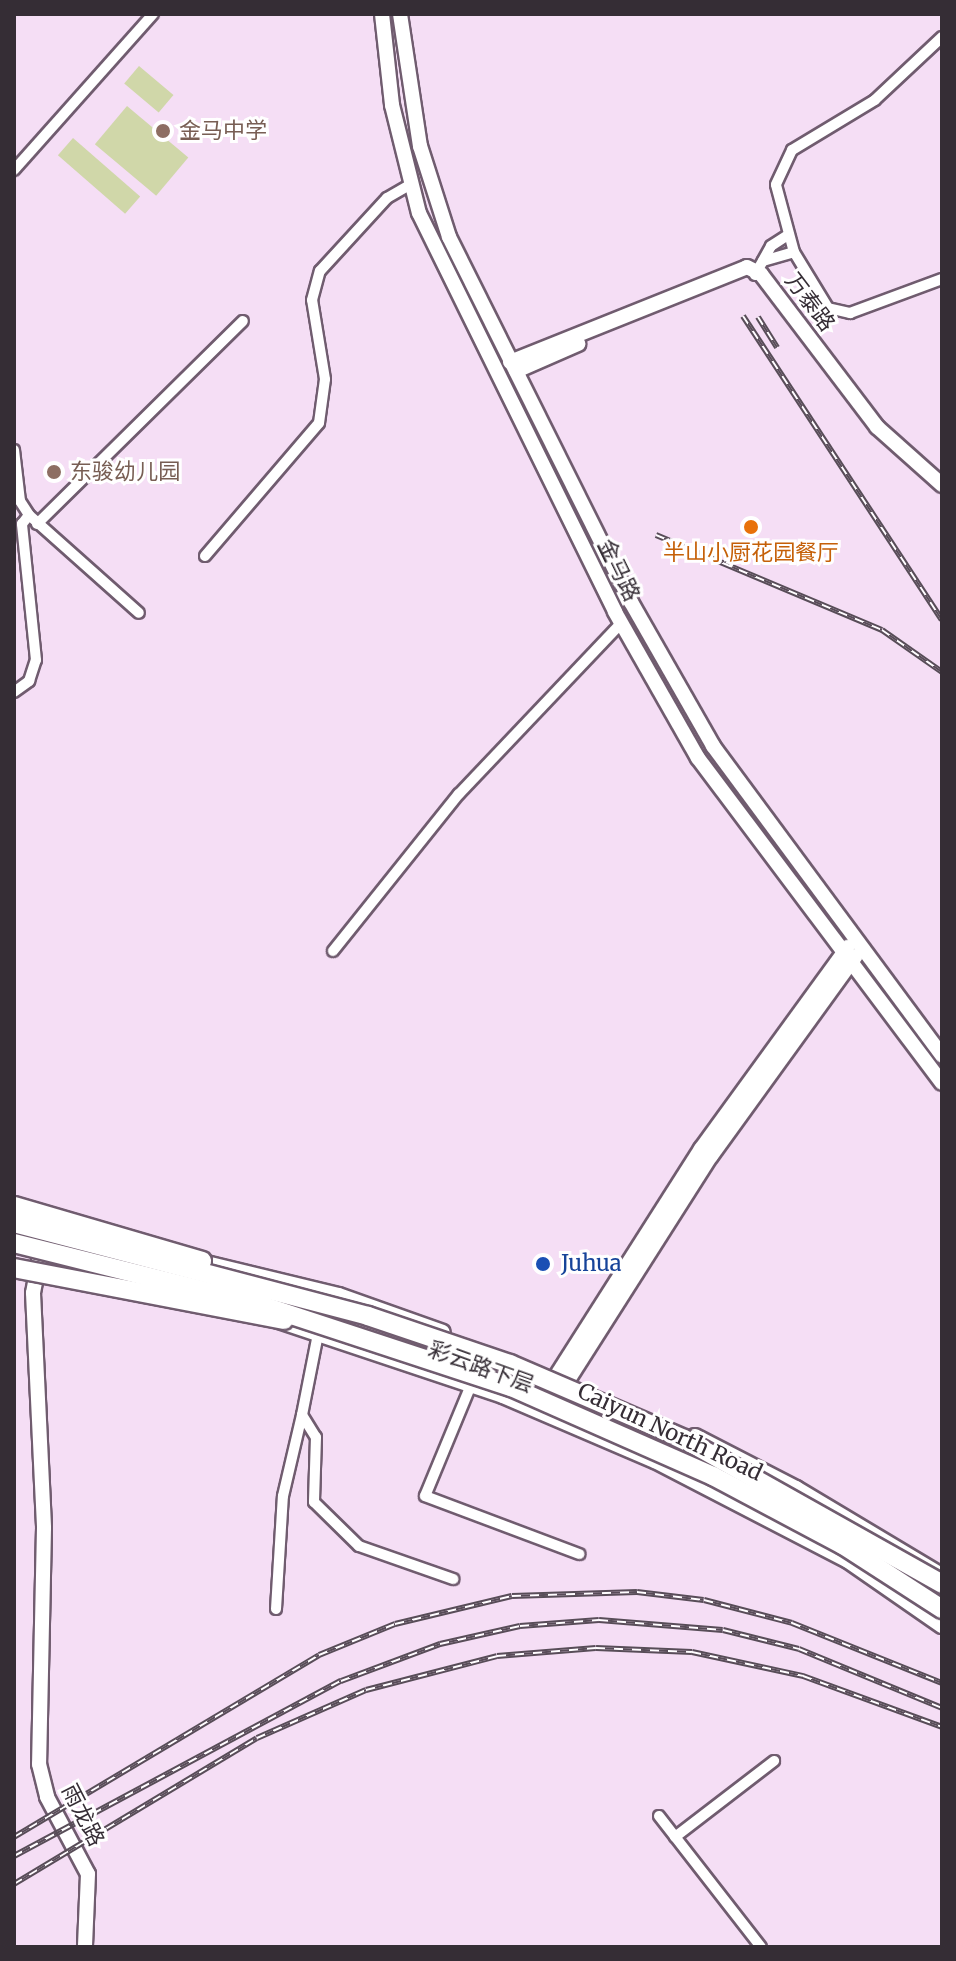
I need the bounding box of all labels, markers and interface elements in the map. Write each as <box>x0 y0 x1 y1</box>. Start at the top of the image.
place label: 金马中学 <box>179 118 267 144</box>
marker: 金马中学 <box>154 122 172 140</box>
street label: 万泰路 <box>780 268 840 336</box>
place label: 东骏幼儿园 <box>70 459 180 485</box>
marker: 东骏幼儿园 <box>45 463 63 481</box>
marker: 半山小厨花园餐厅 <box>742 518 760 536</box>
street label: 金马路 <box>593 535 645 605</box>
place label: 半山小厨花园餐厅 <box>663 540 839 566</box>
place label: Juhua <box>561 1251 622 1277</box>
marker: Juhua <box>532 1253 554 1275</box>
street label: 彩云路下层 <box>425 1336 537 1398</box>
street label: Caiyun North Road <box>573 1378 767 1486</box>
street label: 雨龙路 <box>56 1780 110 1850</box>

